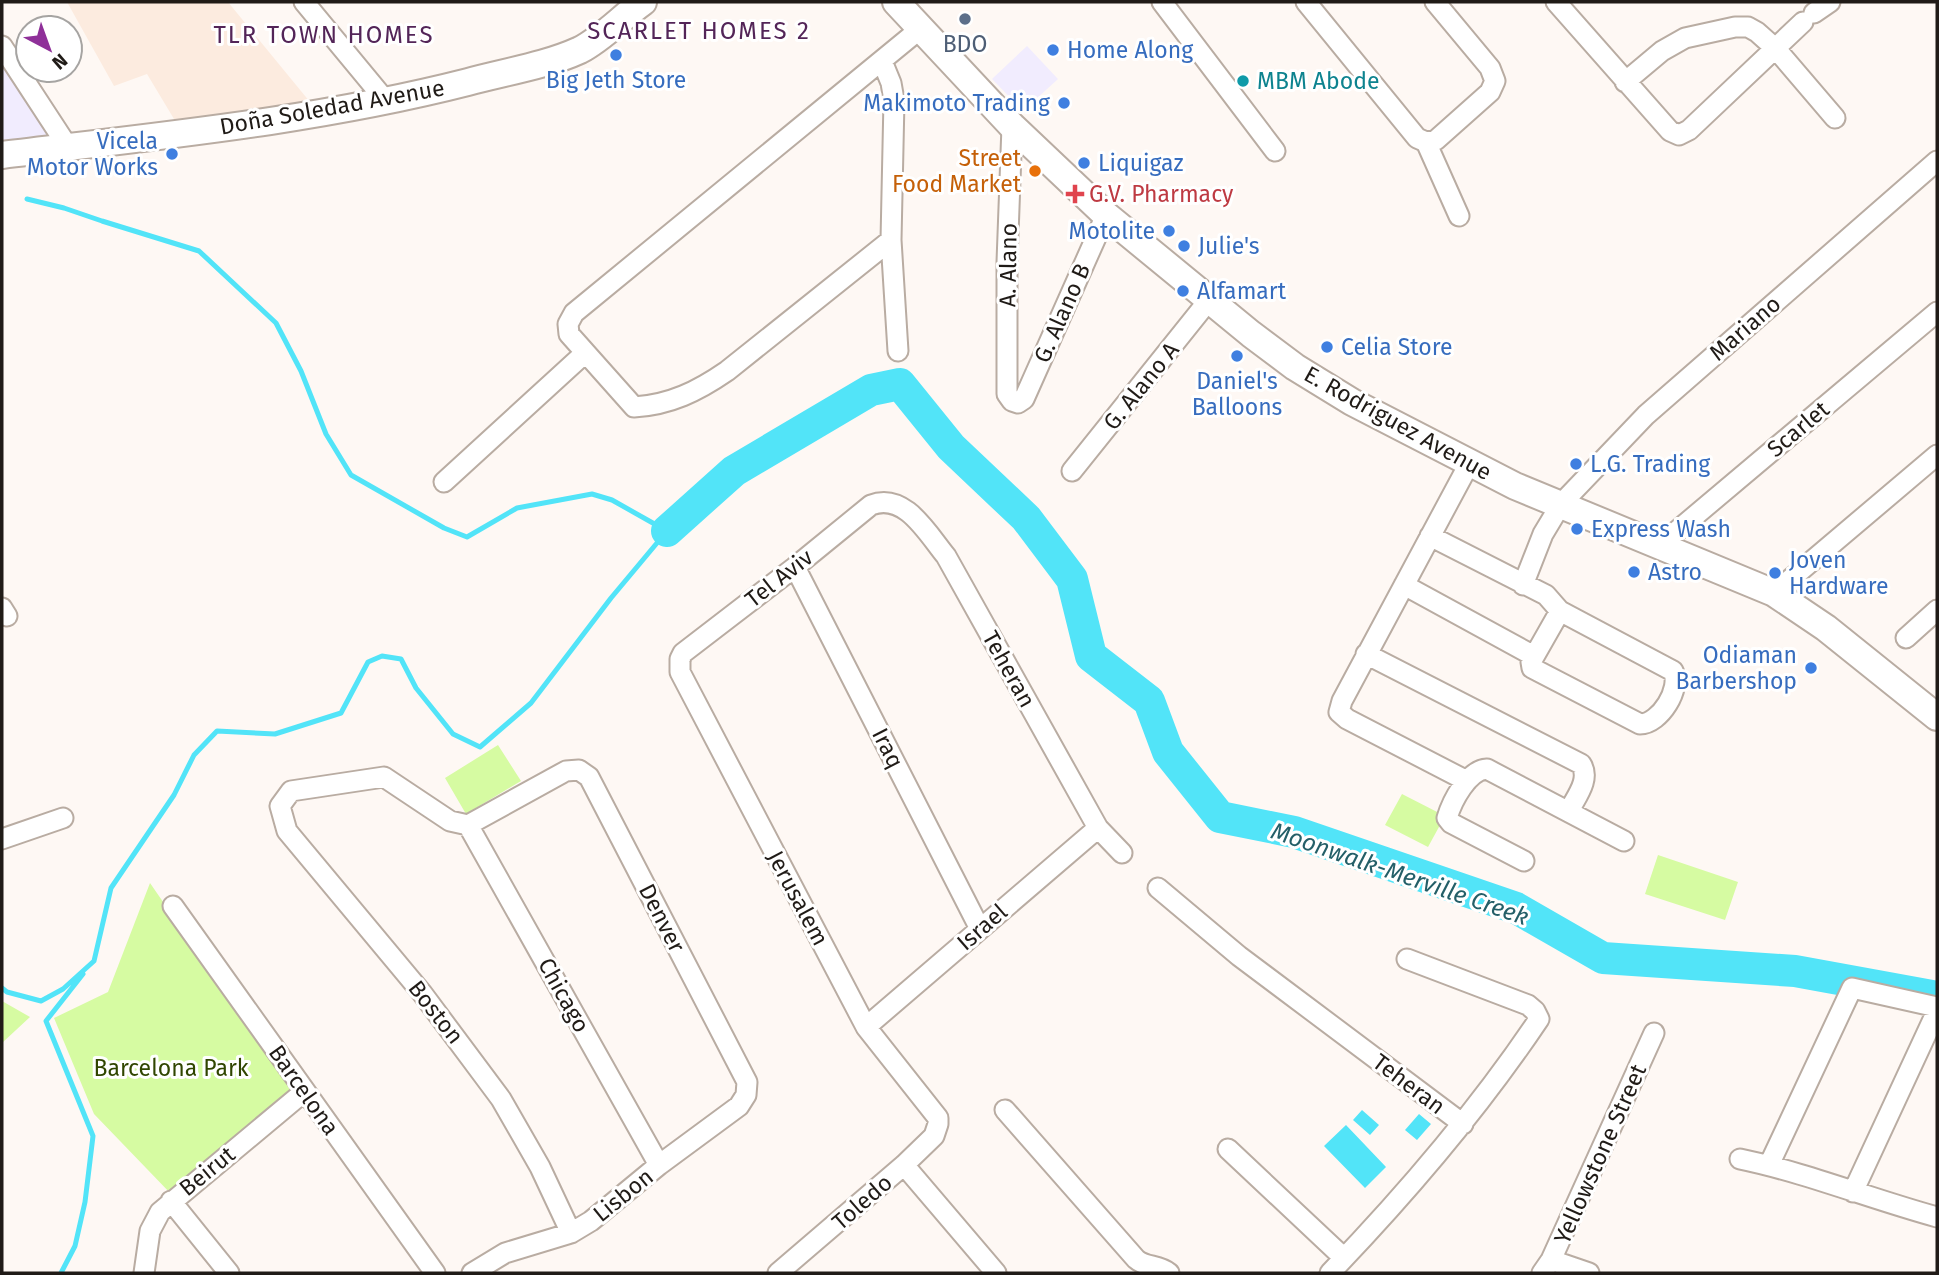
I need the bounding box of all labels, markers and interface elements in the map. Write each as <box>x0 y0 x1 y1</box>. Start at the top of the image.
marker: BDO <box>957 11 973 27</box>
north arrow <box>14 14 84 84</box>
district label: SCARLET HOMES 2 <box>587 17 811 45</box>
district label: TLR TOWN HOMES <box>213 21 435 49</box>
place label: BDO <box>943 30 987 58</box>
place label: Home Along <box>1067 36 1193 64</box>
marker: Home Along <box>1045 42 1061 58</box>
marker: Big Jeth Store <box>608 47 624 63</box>
text: N <box>48 49 72 74</box>
place label: Big Jeth Store <box>546 66 686 94</box>
place label: MBM Abode <box>1257 67 1379 95</box>
street label: Doña Soledad Avenue <box>217 73 447 141</box>
marker: MBM Abode <box>1235 73 1251 89</box>
place label: Makimoto Trading <box>863 89 1050 117</box>
marker: Makimoto Trading <box>1056 95 1072 111</box>
place label: Vicela Motor Works <box>27 127 158 181</box>
place label: Street Food Market <box>892 144 1022 198</box>
marker: Vicela Motor Works <box>164 146 180 162</box>
place label: Liquigaz <box>1098 149 1184 177</box>
marker: Liquigaz <box>1076 155 1092 171</box>
marker: Street Food Market <box>1027 163 1043 179</box>
place label: G.V. Pharmacy <box>1089 180 1234 208</box>
marker: G.V. Pharmacy <box>1067 186 1083 202</box>
place label: Motolite <box>1069 217 1155 245</box>
street label: A. Alano <box>993 223 1023 307</box>
marker: Motolite <box>1161 223 1177 239</box>
place label: Julie's <box>1198 232 1259 260</box>
marker: Julie's <box>1176 238 1192 254</box>
street label: G. Alano B <box>1028 259 1096 367</box>
place label: Alfamart <box>1197 277 1287 305</box>
marker: Alfamart <box>1175 283 1191 299</box>
street label: Mariano <box>1704 289 1786 367</box>
place label: Celia Store <box>1341 333 1452 361</box>
street label: G. Alano A <box>1097 336 1185 435</box>
marker: Celia Store <box>1319 339 1335 355</box>
marker: Daniel's Balloons <box>1229 348 1245 364</box>
street label: E. Rodriguez Avenue <box>1299 360 1497 486</box>
place label: Daniel's Balloons <box>1192 367 1282 421</box>
street label: Scarlet <box>1761 395 1835 463</box>
place label: L.G. Trading <box>1590 450 1710 478</box>
marker: L.G. Trading <box>1568 456 1584 472</box>
place label: Express Wash <box>1591 515 1731 543</box>
marker: Express Wash <box>1569 521 1585 537</box>
street label: Tel Aviv <box>740 542 819 613</box>
place label: Joven Hardware <box>1789 546 1889 600</box>
place label: Astro <box>1648 558 1702 586</box>
marker: Astro <box>1626 564 1642 580</box>
marker: Joven Hardware <box>1767 565 1783 581</box>
street label: Teheran <box>977 626 1041 712</box>
place label: Odiaman Barbershop <box>1676 641 1797 695</box>
marker: Odiaman Barbershop <box>1803 660 1819 676</box>
street label: Iraq <box>866 723 910 773</box>
water label: Moonwalk-Merville Creek <box>1268 817 1532 931</box>
street label: Jerusalem <box>761 846 835 950</box>
street label: Denver <box>633 879 691 957</box>
street label: Israel <box>951 897 1013 956</box>
street label: Chicago <box>532 953 596 1037</box>
street label: Boston <box>402 975 470 1049</box>
street label: Barcelona <box>263 1039 345 1141</box>
street label: Teheran <box>1367 1048 1451 1120</box>
park label: Barcelona Park <box>93 1054 249 1082</box>
street label: Yellowstone Street <box>1548 1059 1652 1248</box>
street label: Beirut <box>173 1140 241 1202</box>
street label: Lisbon <box>587 1162 659 1228</box>
street label: Toledo <box>826 1168 898 1236</box>

